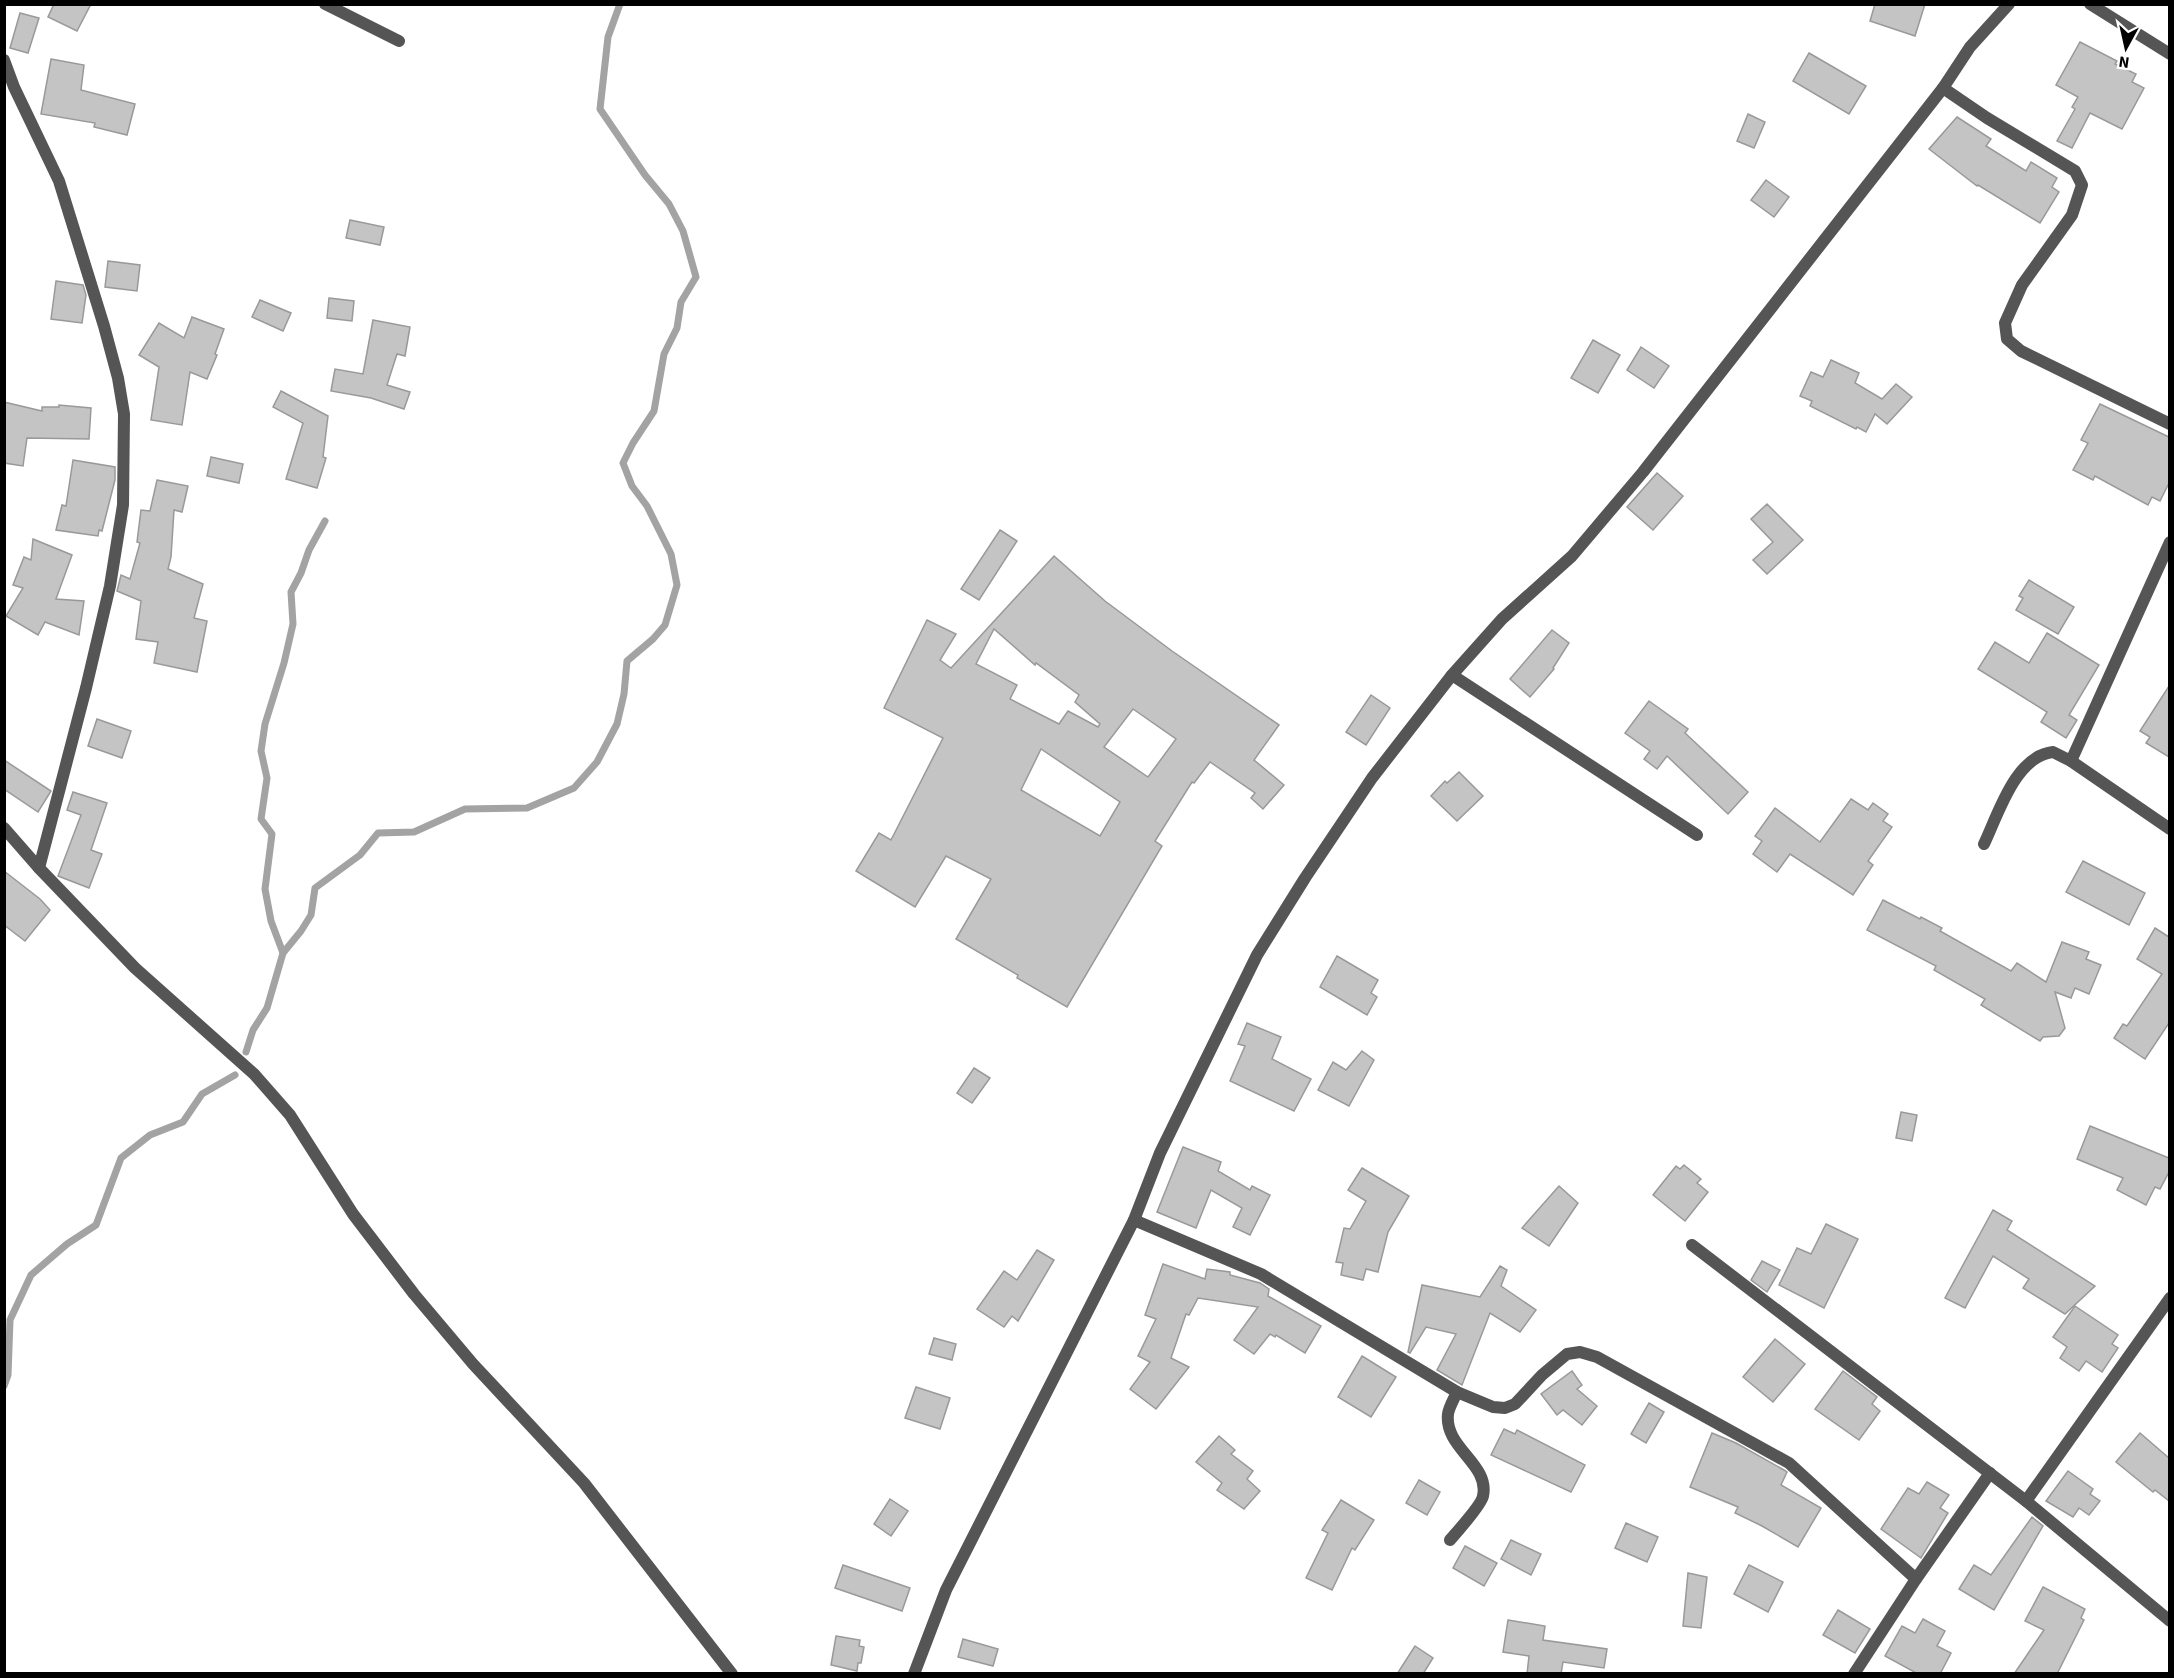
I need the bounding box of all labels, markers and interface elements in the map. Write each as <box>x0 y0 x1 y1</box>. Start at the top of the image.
north arrow <box>2096 18 2156 78</box>
text: N <box>2117 50 2131 73</box>

